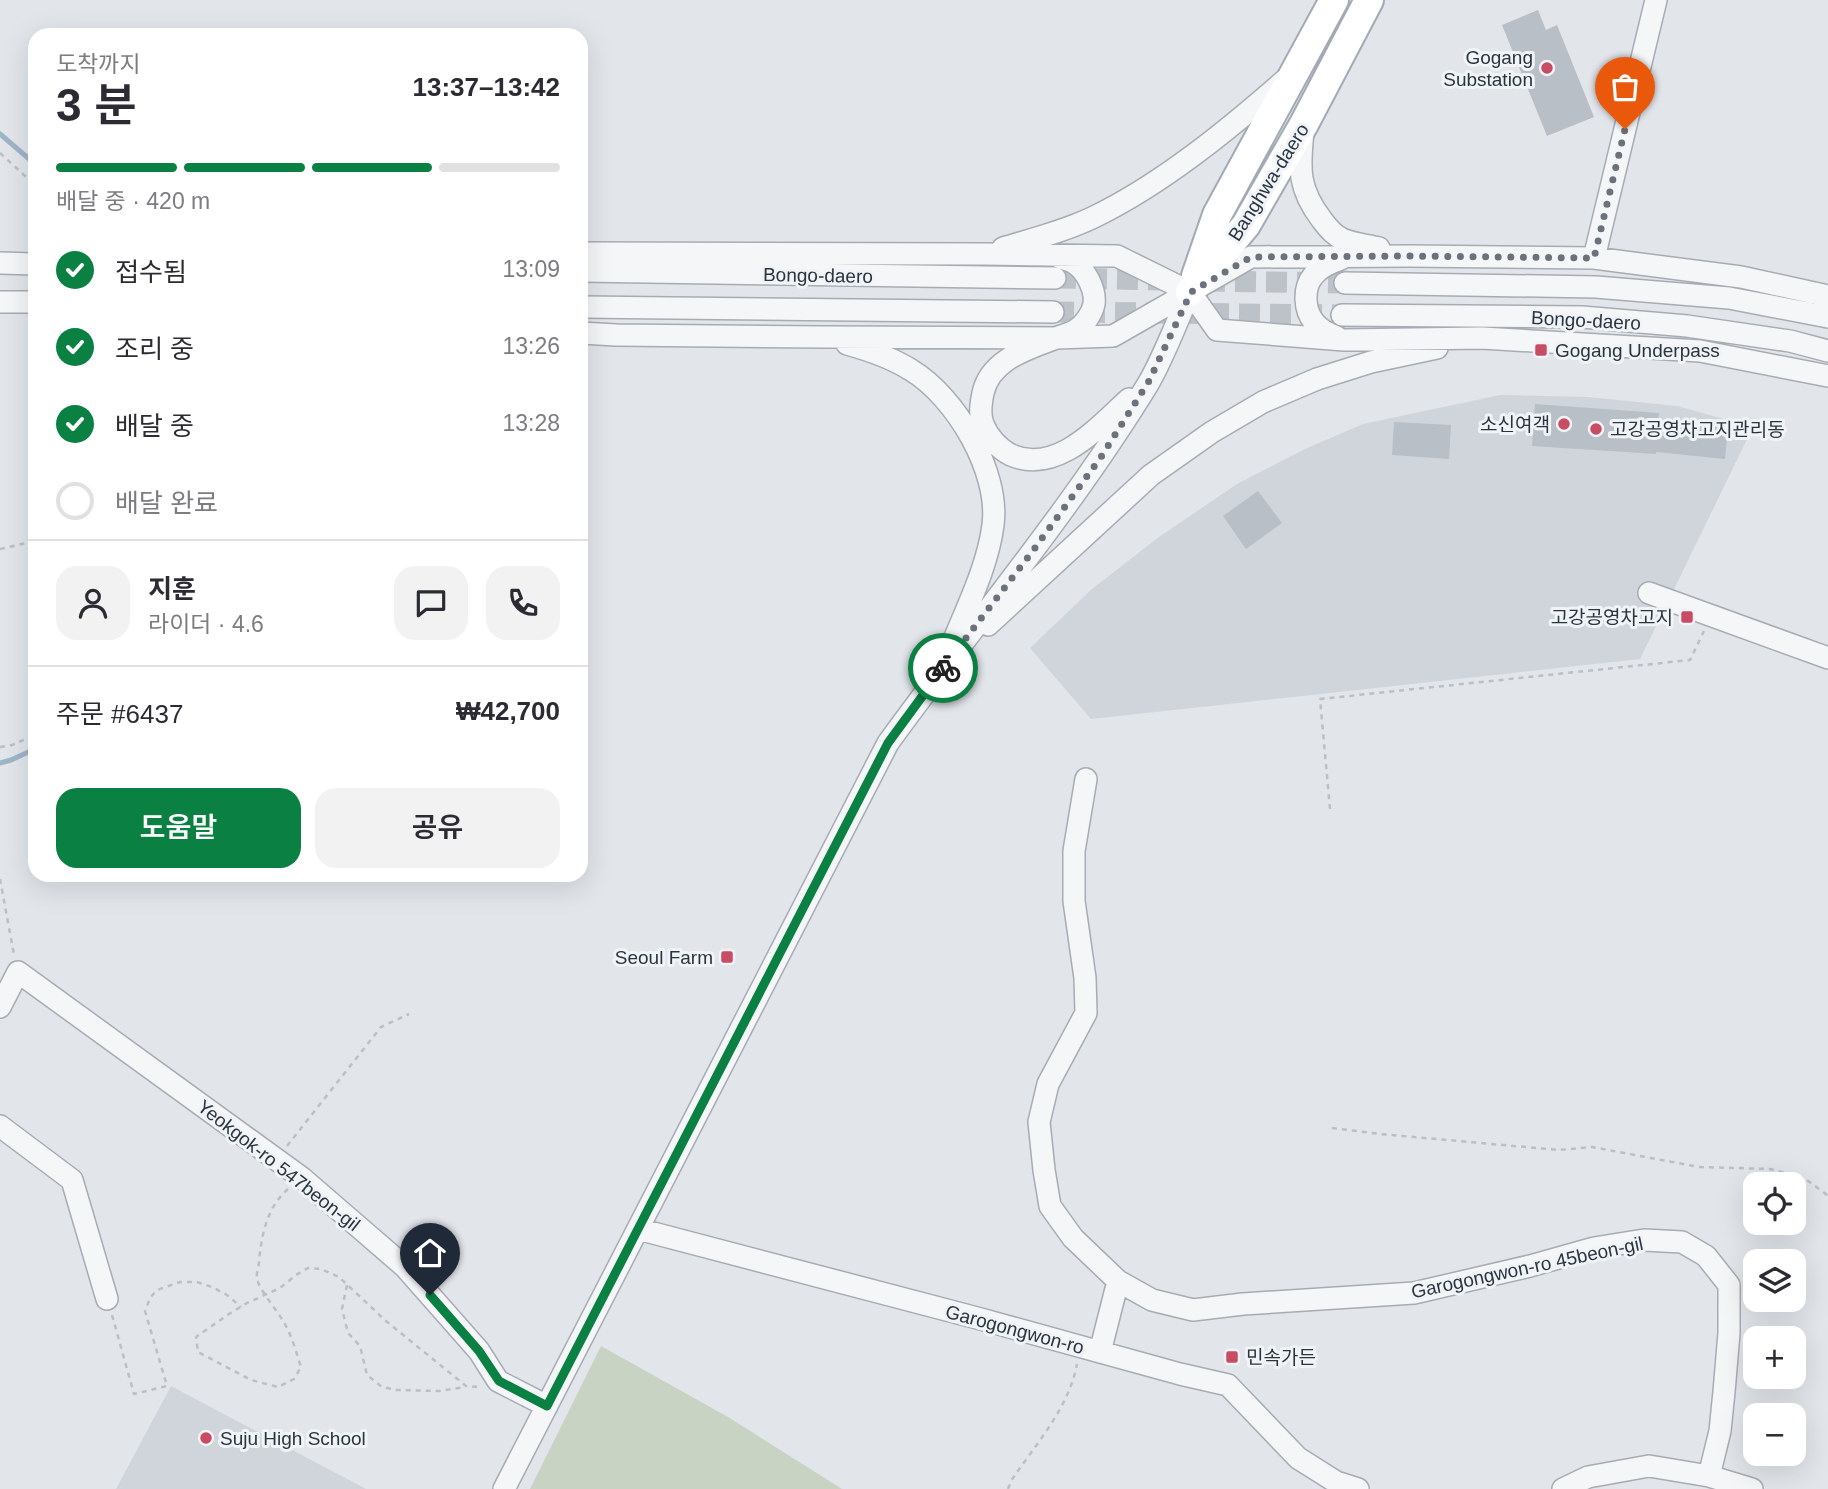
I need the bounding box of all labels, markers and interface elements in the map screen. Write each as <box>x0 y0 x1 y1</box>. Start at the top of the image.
place label: Gogang Substation <box>1443 47 1533 90</box>
text: 도착까지 <box>56 51 141 77</box>
pin <box>1595 57 1655 129</box>
marker: Gogang Substation <box>1539 60 1555 76</box>
icon: bag <box>1606 68 1644 106</box>
text: 13:37–13:42 <box>413 72 560 102</box>
text: 3 분 <box>56 79 137 131</box>
street label: Banghwa-daero <box>1224 120 1313 245</box>
text: 배달 중 · 420 m <box>56 188 210 214</box>
icon: check <box>56 251 94 289</box>
text: 13:09 <box>502 256 560 282</box>
text: 접수됨 <box>115 257 187 287</box>
street label: Bongo-daero <box>763 264 873 287</box>
street label: Bongo-daero <box>1531 307 1641 334</box>
icon: check <box>56 328 94 366</box>
text: 13:26 <box>502 333 560 359</box>
text: 조리 중 <box>115 334 194 364</box>
place label: Gogang Underpass <box>1555 340 1720 361</box>
marker: Gogang Underpass <box>1533 342 1549 358</box>
icon: check <box>56 405 94 443</box>
text: 13:28 <box>502 410 560 436</box>
text: 배달 중 <box>115 411 194 441</box>
place label: 소신여객 <box>1480 414 1550 435</box>
marker: 소신여객 <box>1556 416 1572 432</box>
place label: 고강공영차고지관리동 <box>1610 419 1785 440</box>
marker: 고강공영차고지관리동 <box>1588 421 1604 437</box>
text: 배달 완료 <box>115 488 218 518</box>
button: person <box>56 566 130 640</box>
button: chat <box>394 566 468 640</box>
button: phone <box>486 566 560 640</box>
text: 지훈 <box>148 574 196 604</box>
place label: 고강공영차고지 <box>1551 607 1673 628</box>
marker: 고강공영차고지 <box>1679 609 1695 625</box>
text: 라이더 · 4.6 <box>148 611 264 637</box>
courier <box>908 633 978 703</box>
icon: bike <box>924 649 962 687</box>
text: ₩42,700 <box>456 696 560 726</box>
text: 주문 #6437 <box>56 699 183 729</box>
button: 도움말 <box>56 788 301 868</box>
button: 공유 <box>315 788 560 868</box>
place label: Seoul Farm <box>615 947 713 968</box>
marker: Seoul Farm <box>719 949 735 965</box>
street label: Yeokgok-ro 547beon-gil <box>193 1096 364 1235</box>
map controls <box>1743 1172 1806 1466</box>
button: locate <box>1743 1172 1806 1235</box>
pin <box>400 1223 460 1295</box>
street label: Garogongwon-ro 45beon-gil <box>1409 1233 1645 1302</box>
icon: home <box>411 1234 449 1272</box>
button: layers <box>1743 1249 1806 1312</box>
street label: Garogongwon-ro <box>943 1301 1086 1358</box>
button: + <box>1743 1326 1806 1389</box>
place label: 민속가든 <box>1246 1347 1316 1368</box>
marker: 민속가든 <box>1224 1349 1240 1365</box>
button: − <box>1743 1403 1806 1466</box>
place label: Suju High School <box>220 1428 366 1449</box>
marker: Suju High School <box>198 1430 214 1446</box>

